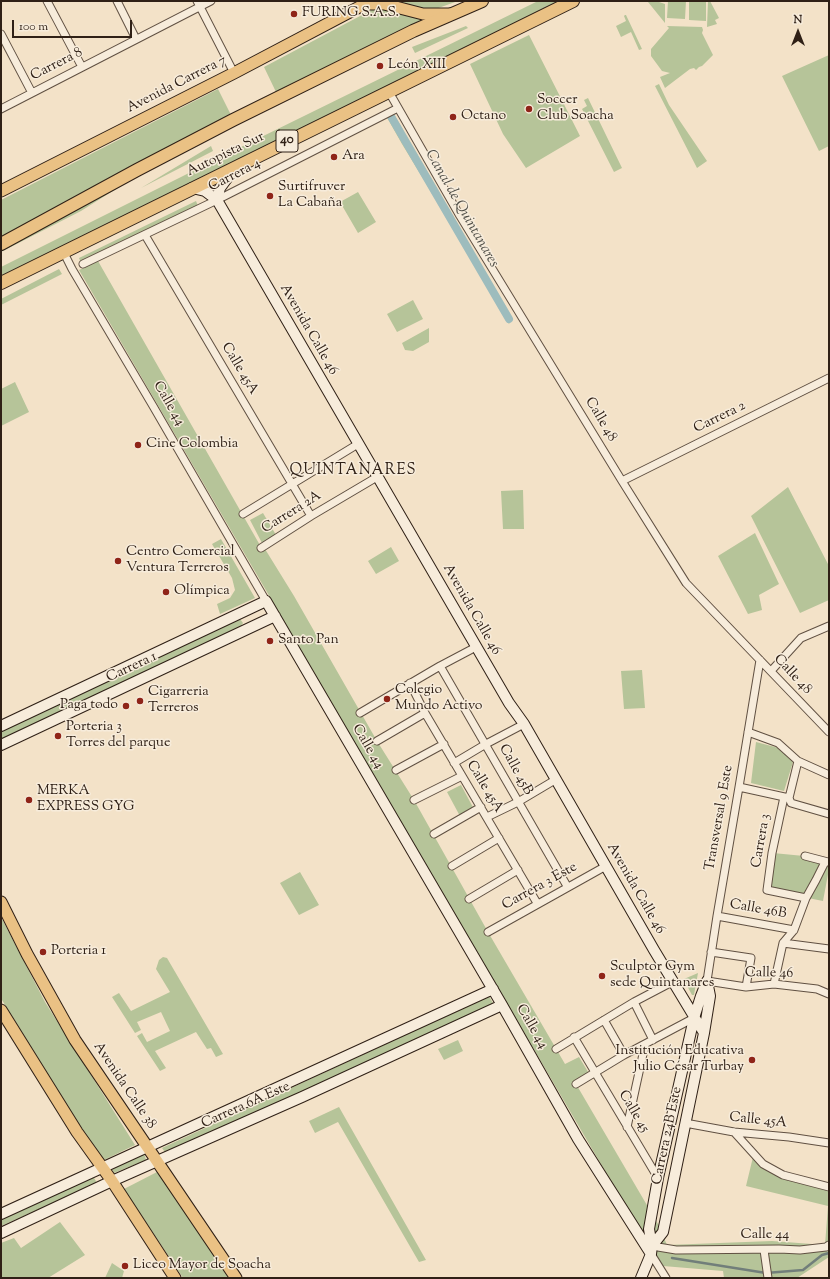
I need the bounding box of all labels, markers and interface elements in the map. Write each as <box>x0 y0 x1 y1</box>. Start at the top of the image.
place label: FURING S.A.S. <box>302 6 399 22</box>
marker: FURING S.A.S. <box>289 9 299 19</box>
scale bar <box>14 12 134 38</box>
north arrow <box>778 12 818 52</box>
text: N <box>794 12 802 28</box>
text: 100 m <box>19 18 48 36</box>
street label: Carrera 8 <box>28 45 86 85</box>
street label: Avenida Carrera 7 <box>124 53 230 117</box>
place label: León XIII <box>388 58 446 74</box>
marker: León XIII <box>375 61 385 71</box>
place label: Soccer Club Soacha <box>537 93 614 126</box>
marker: Soccer Club Soacha <box>524 104 534 114</box>
place label: Octano <box>461 109 506 125</box>
marker: Octano <box>448 112 458 122</box>
street label: Autopista Sur <box>184 129 268 181</box>
road number: 40 <box>276 130 298 152</box>
water label: Canal de Quintanares <box>420 147 502 271</box>
place label: Ara <box>342 149 365 165</box>
marker: Ara <box>329 152 339 162</box>
street label: Carrera 4 <box>206 156 264 196</box>
place label: Surtifruver La Cabaña <box>278 180 345 212</box>
marker: Surtifruver La Cabaña <box>265 191 275 201</box>
street label: Avenida Calle 46 <box>275 282 341 378</box>
street label: Calle 45A <box>217 340 261 398</box>
street label: Calle 44 <box>149 379 187 429</box>
street label: Calle 48 <box>580 395 620 445</box>
street label: Carrera 2 <box>691 398 749 438</box>
place label: Cine Colombia <box>146 437 238 453</box>
marker: Cine Colombia <box>133 440 143 450</box>
district label: QUINTANARES <box>290 462 416 480</box>
street label: Carrera 2A <box>259 488 325 538</box>
place label: Centro Comercial Ventura Terreros <box>126 545 235 578</box>
marker: Centro Comercial Ventura Terreros <box>113 556 123 566</box>
street label: Avenida Calle 46 <box>438 562 504 658</box>
place label: Olímpica <box>174 584 230 600</box>
marker: Olímpica <box>161 587 171 597</box>
place label: Santo Pan <box>278 633 339 649</box>
marker: Santo Pan <box>265 636 275 646</box>
street label: Carrera 1 <box>104 649 160 687</box>
street label: Calle 48 <box>769 651 815 699</box>
place label: Colegio Mundo Activo <box>395 683 482 716</box>
place label: Cigarreria Terreros <box>148 685 209 718</box>
marker: Colegio Mundo Activo <box>382 694 392 704</box>
marker: Cigarreria Terreros <box>135 696 145 706</box>
place label: Paga todo <box>60 698 118 714</box>
marker: Paga todo <box>121 701 131 711</box>
place label: Porteria 3 Torres del parque <box>66 720 170 752</box>
street label: Calle 44 <box>348 722 386 772</box>
marker: Porteria 3 Torres del parque <box>53 731 63 741</box>
street label: Calle 45B <box>494 742 536 798</box>
street label: Calle 45A <box>462 758 506 816</box>
street label: Transversal 9 Este <box>702 764 738 872</box>
place label: MERKA EXPRESS GYG <box>37 784 135 816</box>
marker: MERKA EXPRESS GYG <box>24 795 34 805</box>
street label: Carrera 3 <box>749 813 775 869</box>
street label: Avenida Calle 46 <box>602 841 668 937</box>
street label: Carrera 3 Este <box>500 860 580 914</box>
street label: Calle 46B <box>728 897 788 923</box>
place label: Porteria 1 <box>51 944 106 960</box>
marker: Porteria 1 <box>38 947 48 957</box>
place label: Sculptor Gym sede Quintanares <box>610 960 714 992</box>
street label: Calle 46 <box>745 965 793 983</box>
marker: Sculptor Gym sede Quintanares <box>597 971 607 981</box>
street label: Calle 44 <box>512 1002 550 1052</box>
street label: Avenida Calle 38 <box>89 1039 159 1133</box>
place label: Institución Educativa Julio César Turbay <box>616 1044 744 1076</box>
marker: Institución Educativa Julio César Turbay <box>747 1055 757 1065</box>
street label: Carrera 6A Este <box>199 1079 293 1133</box>
street label: Carrera 24B Este <box>649 1085 687 1187</box>
street label: Calle 45 <box>614 1088 652 1136</box>
street label: Calle 45A <box>728 1110 788 1132</box>
street label: Calle 44 <box>741 1228 789 1244</box>
place label: Liceo Mayor de Soacha <box>133 1258 271 1274</box>
marker: Liceo Mayor de Soacha <box>120 1261 130 1271</box>

